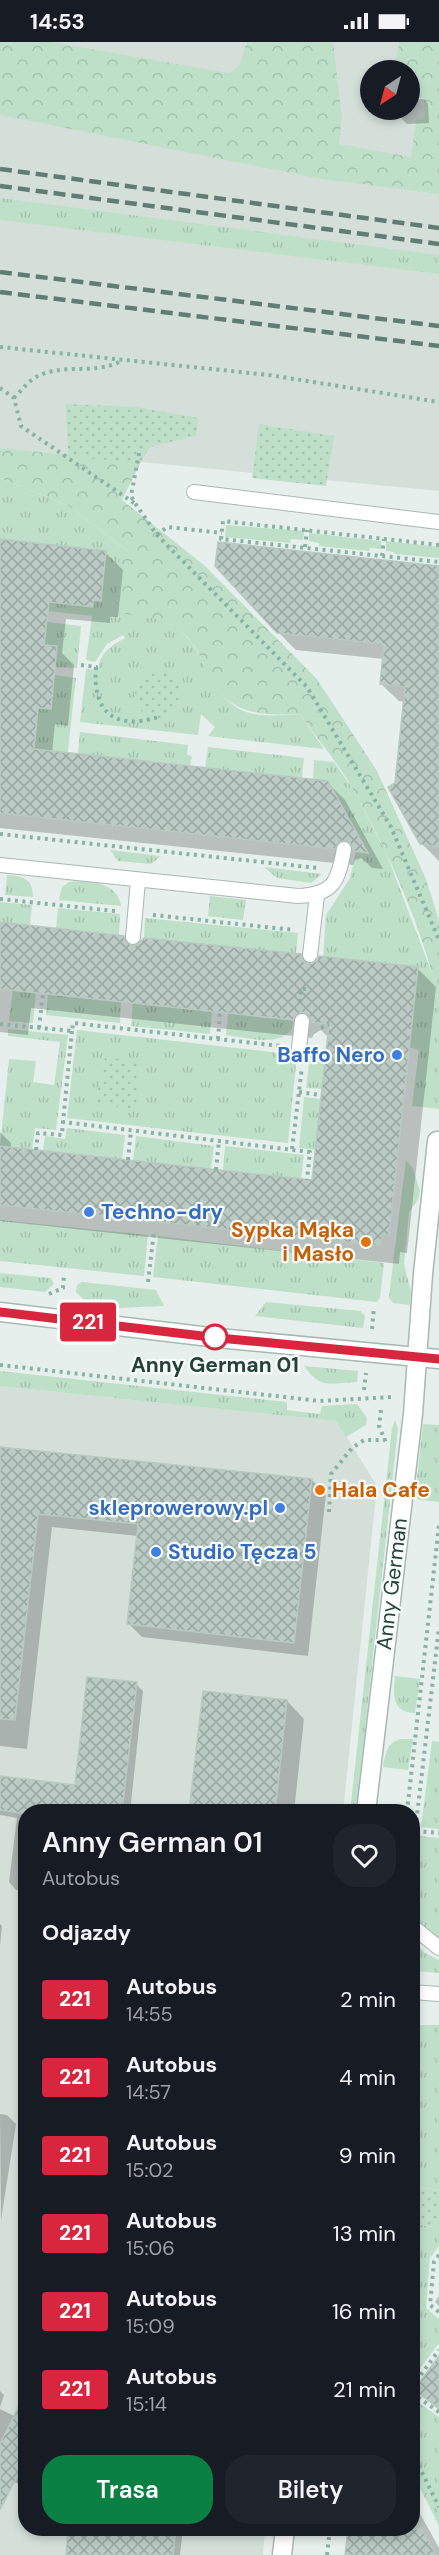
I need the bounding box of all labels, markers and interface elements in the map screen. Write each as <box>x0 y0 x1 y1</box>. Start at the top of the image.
text: 14:53 <box>30 7 85 36</box>
north arrow <box>360 60 420 120</box>
map controls <box>360 60 420 120</box>
place label: Baffo Nero <box>277 1041 385 1069</box>
marker: Baffo Nero <box>390 1048 404 1062</box>
place label: Techno-dry <box>101 1198 223 1226</box>
marker: Techno-dry <box>82 1205 96 1219</box>
place label: Sypka Mąka i Masło <box>231 1216 354 1268</box>
marker: Sypka Mąka i Masło <box>359 1235 373 1249</box>
line badge: 221 <box>54 1302 122 1342</box>
text: 221 <box>72 1308 104 1336</box>
marker: Anny German 01 <box>202 1324 228 1350</box>
place label: Anny German 01 <box>131 1351 299 1379</box>
place label: Hala Cafe <box>332 1476 430 1504</box>
marker: Hala Cafe <box>313 1483 327 1497</box>
place label: skleprowerowy.pl <box>88 1494 268 1522</box>
marker: skleprowerowy.pl <box>273 1501 287 1515</box>
street label: Anny German <box>370 1516 414 1652</box>
place label: Studio Tęcza 5 <box>168 1538 317 1566</box>
marker: Studio Tęcza 5 <box>149 1545 163 1559</box>
text: Anny German 01 <box>42 1824 263 1861</box>
button: heart <box>333 1824 396 1887</box>
text: Autobus <box>42 1865 120 1891</box>
text: Odjazdy <box>42 1918 131 1947</box>
text: Autobus <box>126 1972 217 2001</box>
text: 221 <box>59 1985 91 2013</box>
text: 2 min <box>340 1985 396 2014</box>
text: 14:55 <box>126 2001 173 2027</box>
text: Autobus <box>126 2050 217 2079</box>
text: 221 <box>59 2063 91 2091</box>
text: 4 min <box>339 2063 396 2092</box>
text: 14:57 <box>126 2079 171 2105</box>
text: Autobus <box>126 2128 217 2157</box>
text: 221 <box>59 2141 91 2169</box>
text: 9 min <box>339 2141 396 2170</box>
text: 15:02 <box>126 2157 173 2183</box>
text: Autobus <box>126 2206 217 2235</box>
text: 221 <box>59 2219 91 2247</box>
text: 13 min <box>333 2219 396 2248</box>
text: 15:06 <box>126 2235 175 2261</box>
text: Autobus <box>126 2284 217 2313</box>
text: 221 <box>59 2297 91 2325</box>
text: 16 min <box>332 2297 396 2326</box>
text: 15:09 <box>126 2313 175 2339</box>
text: Autobus <box>126 2362 217 2391</box>
text: 221 <box>59 2375 91 2403</box>
text: 21 min <box>333 2375 396 2404</box>
text: 15:14 <box>126 2391 167 2417</box>
button: Trasa <box>42 2455 213 2524</box>
button: Bilety <box>225 2455 396 2524</box>

